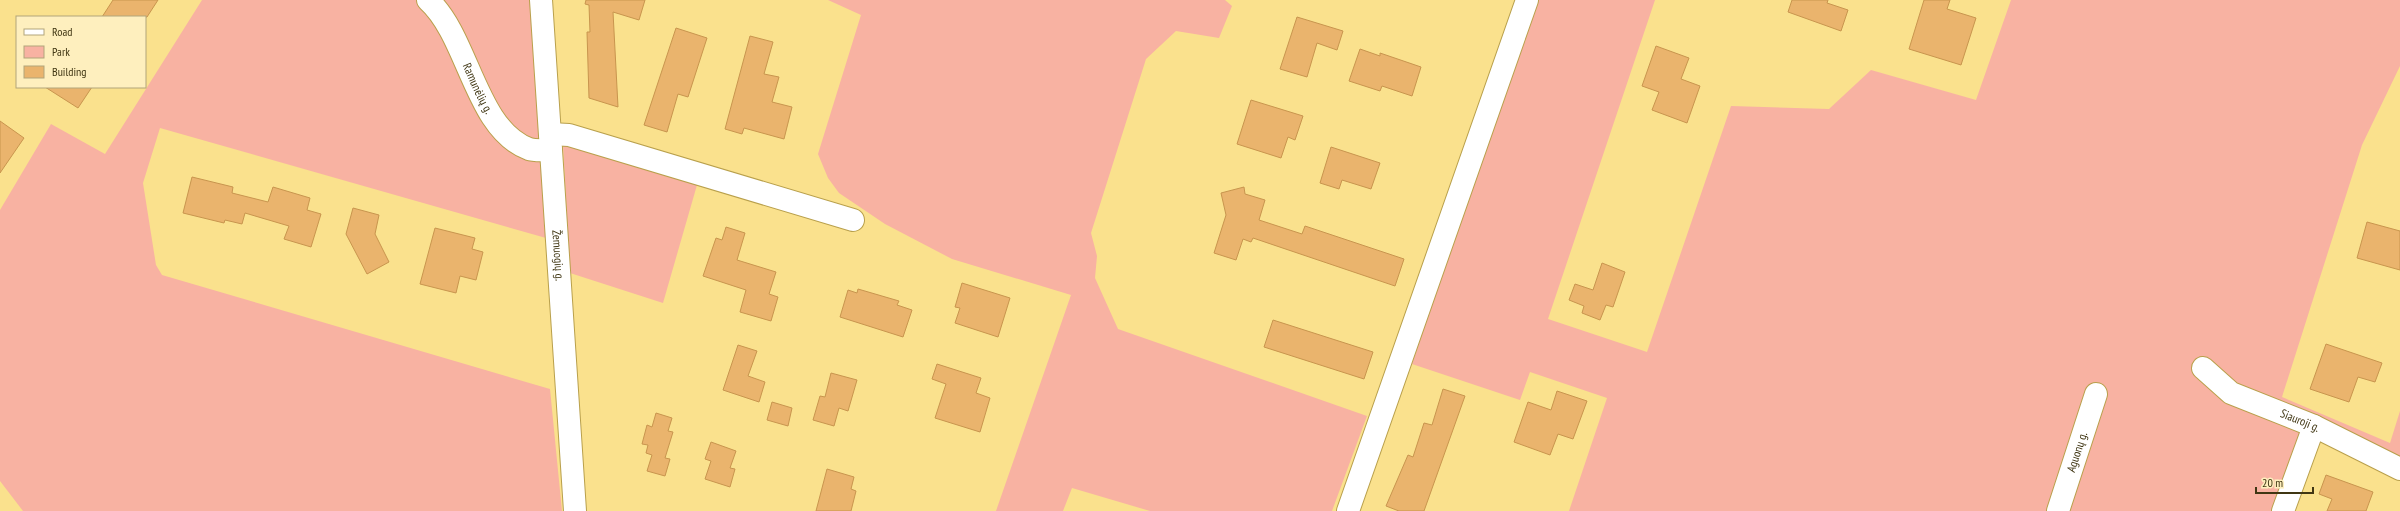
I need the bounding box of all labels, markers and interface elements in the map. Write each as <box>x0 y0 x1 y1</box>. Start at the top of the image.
legend <box>16 16 146 88</box>
text: Road <box>52 24 72 39</box>
text: Park <box>52 44 70 59</box>
street label: Ramunėlių g. <box>460 61 497 116</box>
text: Building <box>52 64 87 79</box>
street label: Žemuogių g. <box>549 230 568 281</box>
street label: Siauroji g. <box>2278 405 2323 435</box>
street label: Aguonų g. <box>2063 430 2090 474</box>
scale bar <box>2256 469 2313 495</box>
text: 20 m <box>2262 475 2283 490</box>

